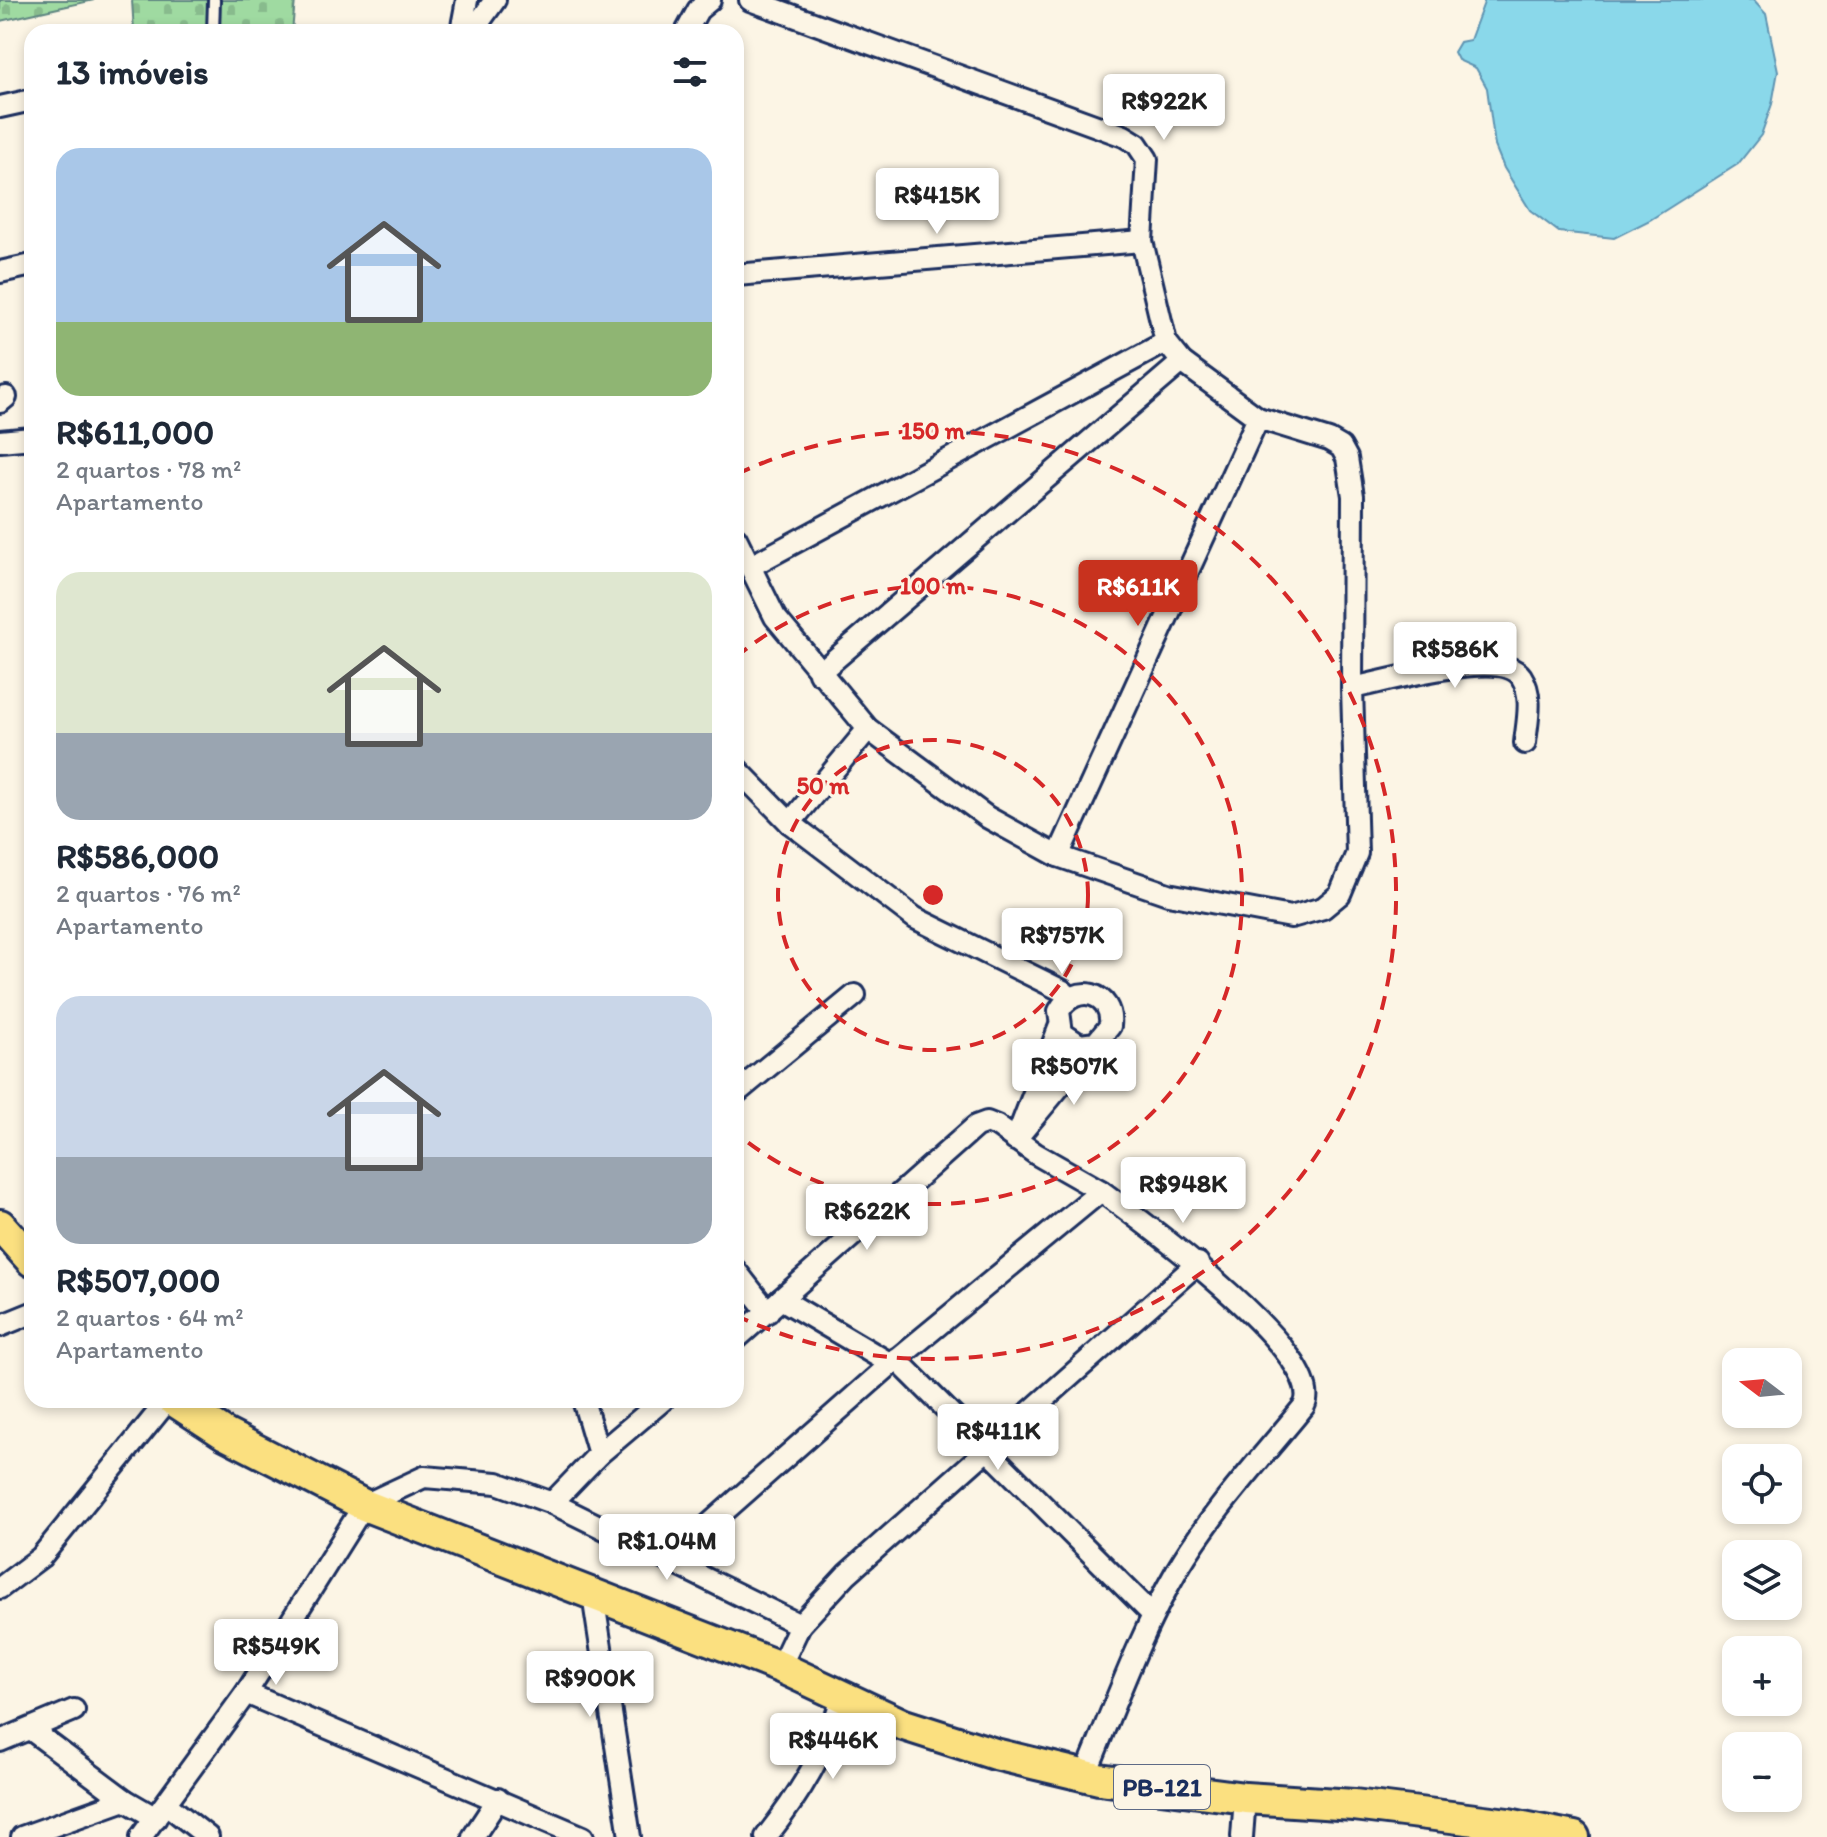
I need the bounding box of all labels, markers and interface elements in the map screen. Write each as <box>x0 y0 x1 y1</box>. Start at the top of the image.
icon: filters <box>668 50 712 94</box>
text: 13 imóveis <box>56 52 209 93</box>
pin: R$922K <box>1099 74 1229 142</box>
text: R$922K <box>1121 84 1207 116</box>
pin: R$415K <box>872 168 1002 236</box>
text: R$415K <box>894 178 980 210</box>
icon: home <box>312 200 456 344</box>
text: R$611,000 <box>56 412 214 453</box>
text: 150 m <box>901 416 966 445</box>
text: 2 quartos · 78 m² <box>56 453 241 485</box>
text: Apartamento <box>56 485 204 517</box>
pin: R$611K <box>1073 560 1203 628</box>
text: R$611K <box>1096 570 1180 602</box>
text: 100 m <box>900 571 967 600</box>
pin: R$586K <box>1390 622 1520 690</box>
icon: home <box>312 624 456 768</box>
text: R$586K <box>1412 632 1498 664</box>
text: 50 m <box>797 771 850 800</box>
text: R$586,000 <box>56 836 219 877</box>
text: 2 quartos · 76 m² <box>56 877 241 909</box>
centre of rings <box>919 881 947 909</box>
pin: R$757K <box>997 908 1127 976</box>
text: Apartamento <box>56 909 204 941</box>
text: R$757K <box>1020 918 1104 950</box>
pin: R$507K <box>1009 1039 1139 1107</box>
icon: home <box>312 1048 456 1192</box>
text: R$507K <box>1030 1049 1118 1081</box>
pin: R$948K <box>1118 1157 1248 1225</box>
text: R$948K <box>1139 1167 1227 1199</box>
pin: R$622K <box>802 1184 932 1252</box>
text: R$622K <box>824 1194 910 1226</box>
text: R$507,000 <box>56 1260 220 1301</box>
text: 2 quartos · 64 m² <box>56 1301 244 1333</box>
text: Apartamento <box>56 1333 204 1365</box>
north arrow <box>1722 1348 1802 1428</box>
map controls <box>1722 1348 1802 1812</box>
pin: R$411K <box>933 1404 1063 1472</box>
text: R$411K <box>956 1414 1040 1446</box>
button: locate <box>1722 1444 1802 1524</box>
pin: R$1.04M <box>593 1514 741 1582</box>
text: R$1.04M <box>617 1524 717 1556</box>
button: layers <box>1722 1540 1802 1620</box>
pin: R$549K <box>211 1619 341 1687</box>
text: R$549K <box>232 1629 320 1661</box>
button: + <box>1722 1636 1802 1716</box>
pin: R$900K <box>525 1651 655 1719</box>
text: R$900K <box>545 1661 635 1693</box>
pin: R$446K <box>768 1713 898 1781</box>
text: R$446K <box>788 1723 878 1755</box>
button: − <box>1722 1732 1802 1812</box>
road number: PB-121 <box>1114 1765 1210 1809</box>

